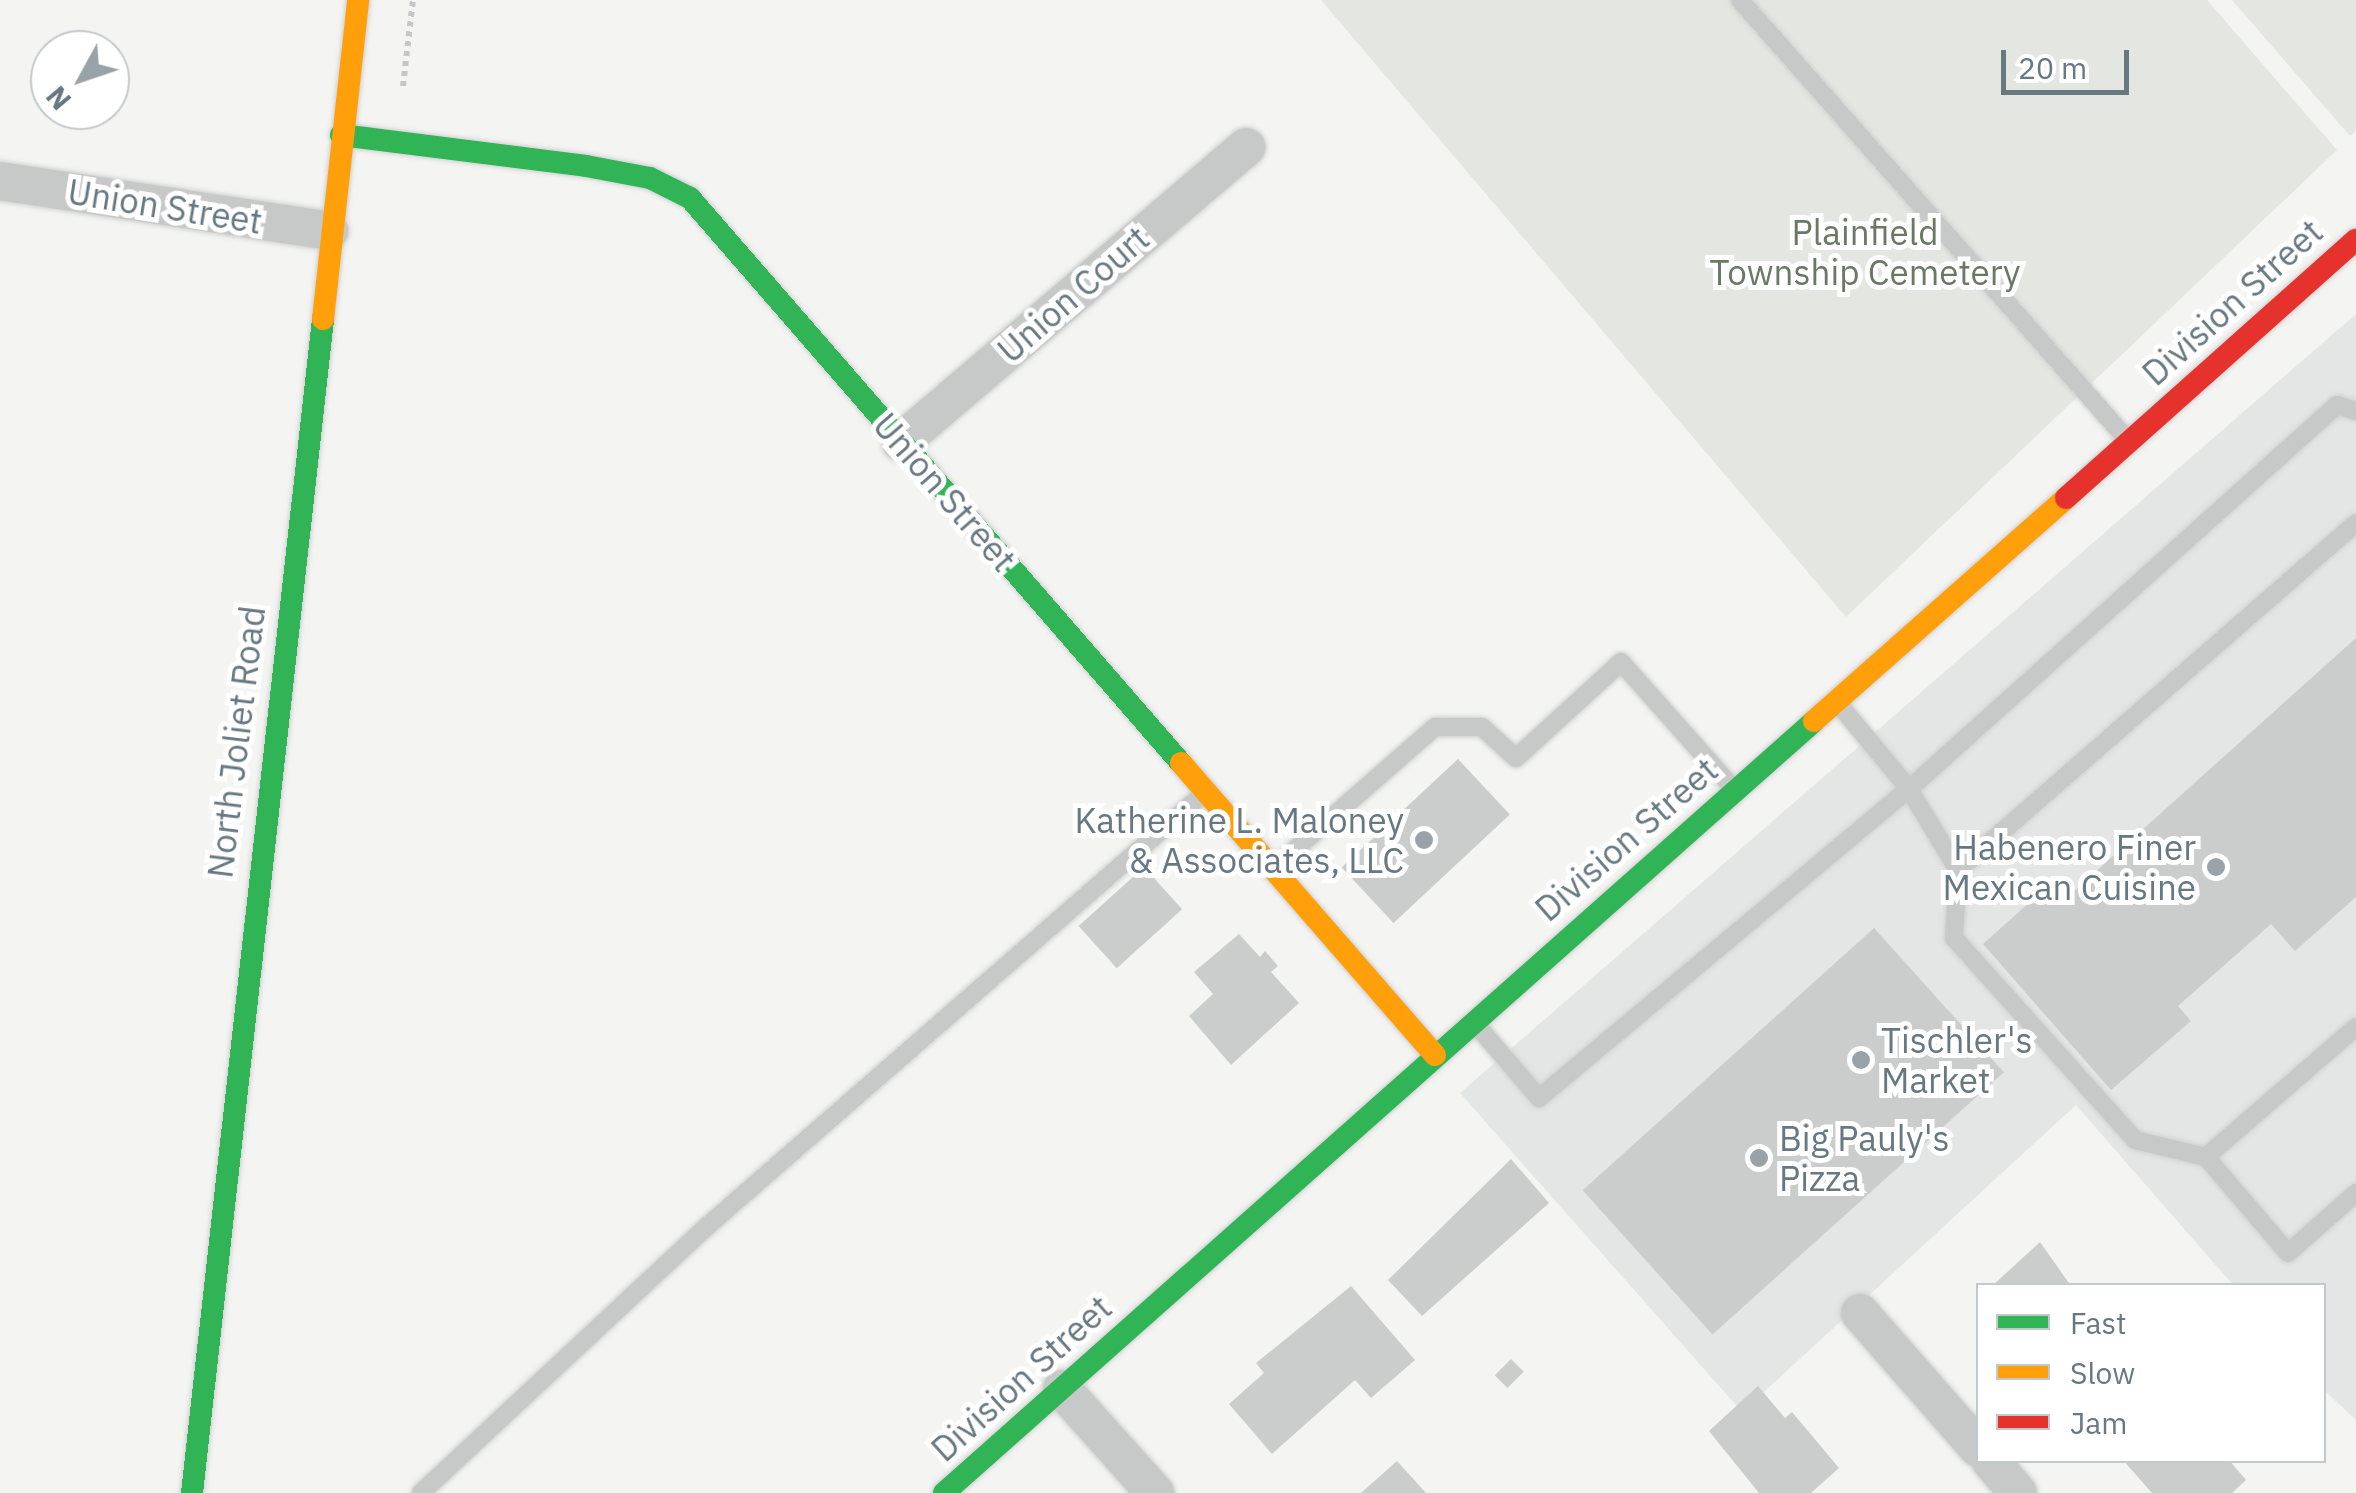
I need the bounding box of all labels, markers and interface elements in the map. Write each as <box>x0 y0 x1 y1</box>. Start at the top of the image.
north arrow <box>30 30 130 130</box>
scale bar <box>2006 30 2134 92</box>
text: 20 m <box>2018 48 2087 87</box>
text: N <box>37 79 79 118</box>
street label: Union Street <box>65 170 265 242</box>
street label: Division Street <box>2133 210 2331 394</box>
park label: Plainfield Township Cemetery <box>1710 211 2020 293</box>
street label: Union Court <box>989 217 1157 371</box>
street label: Union Street <box>865 404 1025 580</box>
street label: North Joliet Road <box>198 604 274 880</box>
street label: Division Street <box>1526 748 1726 930</box>
place label: Katherine L. Maloney & Associates, LLC <box>1075 799 1404 881</box>
place label: Habenero Finer Mexican Cuisine <box>1943 826 2196 908</box>
marker: Katherine L. Maloney & Associates, LLC <box>1413 829 1435 851</box>
marker: Habenero Finer Mexican Cuisine <box>2205 856 2227 878</box>
place label: Tischler's Market <box>1881 1019 2032 1101</box>
marker: Tischler's Market <box>1850 1049 1872 1071</box>
place label: Big Pauly's Pizza <box>1779 1117 1950 1199</box>
marker: Big Pauly's Pizza <box>1748 1147 1770 1169</box>
legend <box>1976 1283 2326 1463</box>
street label: Division Street <box>922 1286 1120 1470</box>
text: Fast <box>2070 1303 2127 1342</box>
text: Slow <box>2070 1353 2135 1392</box>
text: Jam <box>2070 1403 2128 1442</box>

